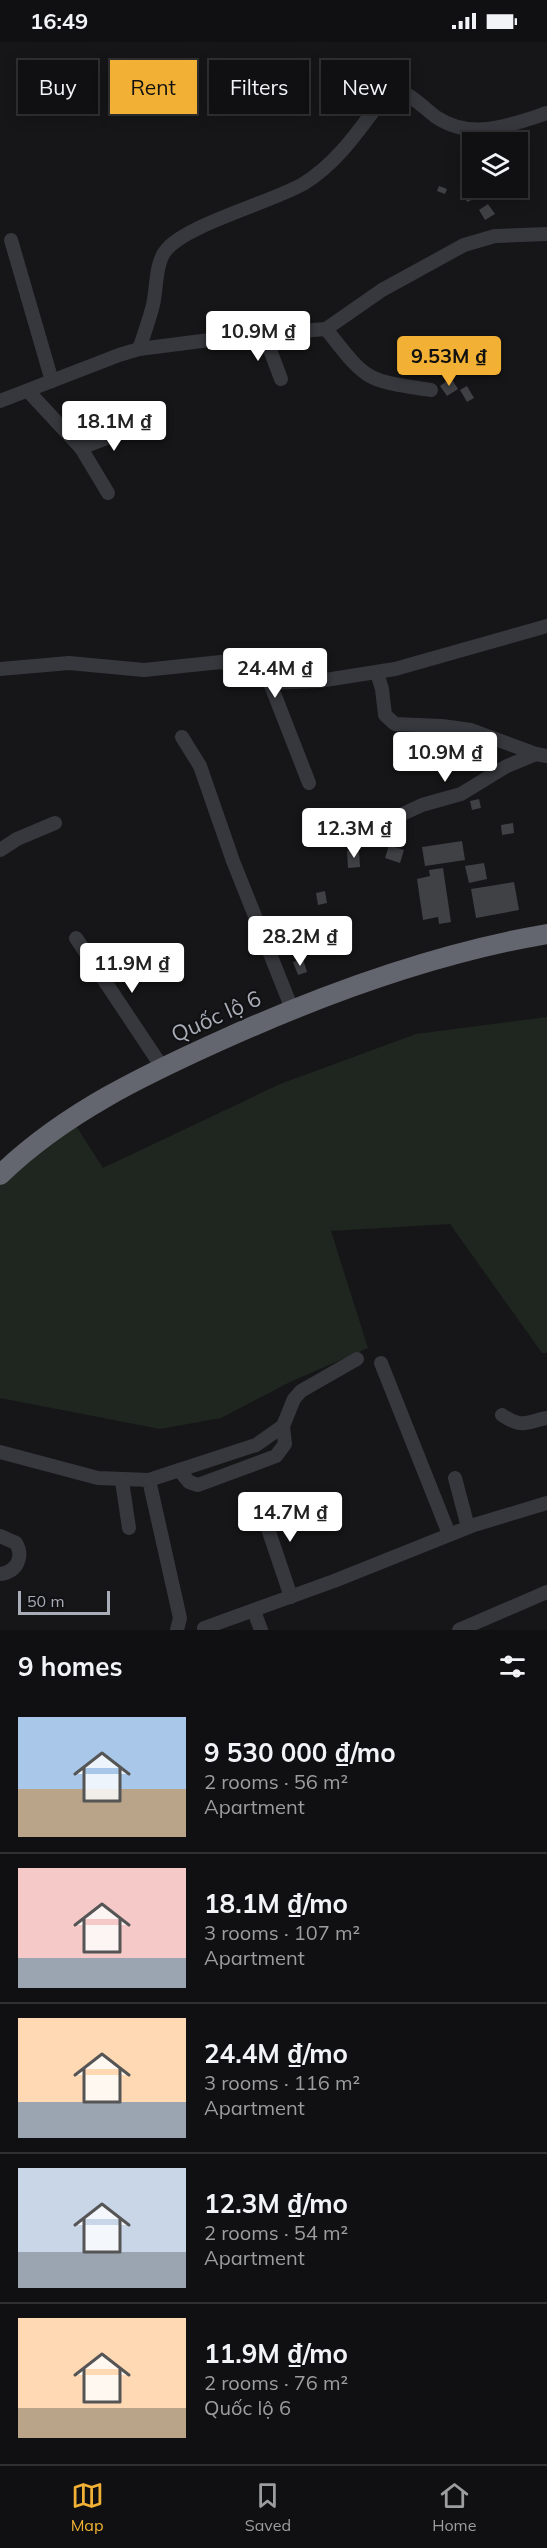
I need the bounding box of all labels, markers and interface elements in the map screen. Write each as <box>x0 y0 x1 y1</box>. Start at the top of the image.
text: 16:49 <box>30 7 88 35</box>
chip: Buy <box>18 60 98 114</box>
chip: Rent <box>110 60 197 114</box>
chip: Filters <box>209 60 309 114</box>
chip: New <box>321 60 409 114</box>
map controls <box>462 132 528 198</box>
button: layers <box>462 132 528 198</box>
pin: 10.9M ₫ <box>203 311 313 362</box>
text: 10.9M ₫ <box>220 318 296 343</box>
pin: 9.53M ₫ <box>394 336 504 387</box>
text: 9.53M ₫ <box>411 343 487 368</box>
pin: 18.1M ₫ <box>59 401 169 452</box>
text: 18.1M ₫ <box>76 408 152 433</box>
pin: 24.4M ₫ <box>220 648 330 699</box>
text: 24.4M ₫ <box>237 655 313 680</box>
pin: 10.9M ₫ <box>390 732 500 783</box>
text: 10.9M ₫ <box>407 739 483 764</box>
pin: 12.3M ₫ <box>299 808 409 859</box>
text: 12.3M ₫ <box>316 815 392 840</box>
pin: 28.2M ₫ <box>245 916 355 967</box>
text: 28.2M ₫ <box>262 923 338 948</box>
pin: 11.9M ₫ <box>77 943 187 994</box>
text: 11.9M ₫ <box>94 950 170 975</box>
street label: Quốc lộ 6 <box>167 984 265 1048</box>
pin: 14.7M ₫ <box>235 1492 345 1543</box>
text: 14.7M ₫ <box>252 1499 328 1524</box>
scale bar <box>18 1588 110 1616</box>
text: 50 m <box>27 1591 64 1611</box>
text: 9 homes <box>18 1650 122 1683</box>
icon: filters <box>496 1650 529 1683</box>
text: 9 530 000 ₫/mo <box>204 1736 396 1769</box>
icon: home <box>66 1741 138 1813</box>
text: 2 rooms · 56 m² <box>204 1769 348 1794</box>
text: Apartment <box>204 1794 305 1819</box>
text: 18.1M ₫/mo <box>204 1887 348 1920</box>
icon: home <box>66 1892 138 1964</box>
text: 3 rooms · 107 m² <box>204 1920 360 1945</box>
text: Apartment <box>204 1945 305 1970</box>
text: 24.4M ₫/mo <box>204 2037 348 2070</box>
icon: home <box>66 2042 138 2114</box>
text: 3 rooms · 116 m² <box>204 2070 360 2095</box>
text: Apartment <box>204 2095 305 2120</box>
text: 12.3M ₫/mo <box>204 2187 348 2220</box>
icon: home <box>66 2192 138 2264</box>
text: 2 rooms · 54 m² <box>204 2220 348 2245</box>
text: Apartment <box>204 2245 305 2270</box>
text: 11.9M ₫/mo <box>204 2337 348 2370</box>
icon: home <box>66 2342 138 2414</box>
text: 2 rooms · 76 m² <box>204 2370 348 2395</box>
text: Quốc lộ 6 <box>204 2395 291 2420</box>
tab: Map <box>71 2479 104 2535</box>
tab: Saved <box>245 2479 291 2535</box>
tab: Home <box>432 2479 476 2535</box>

